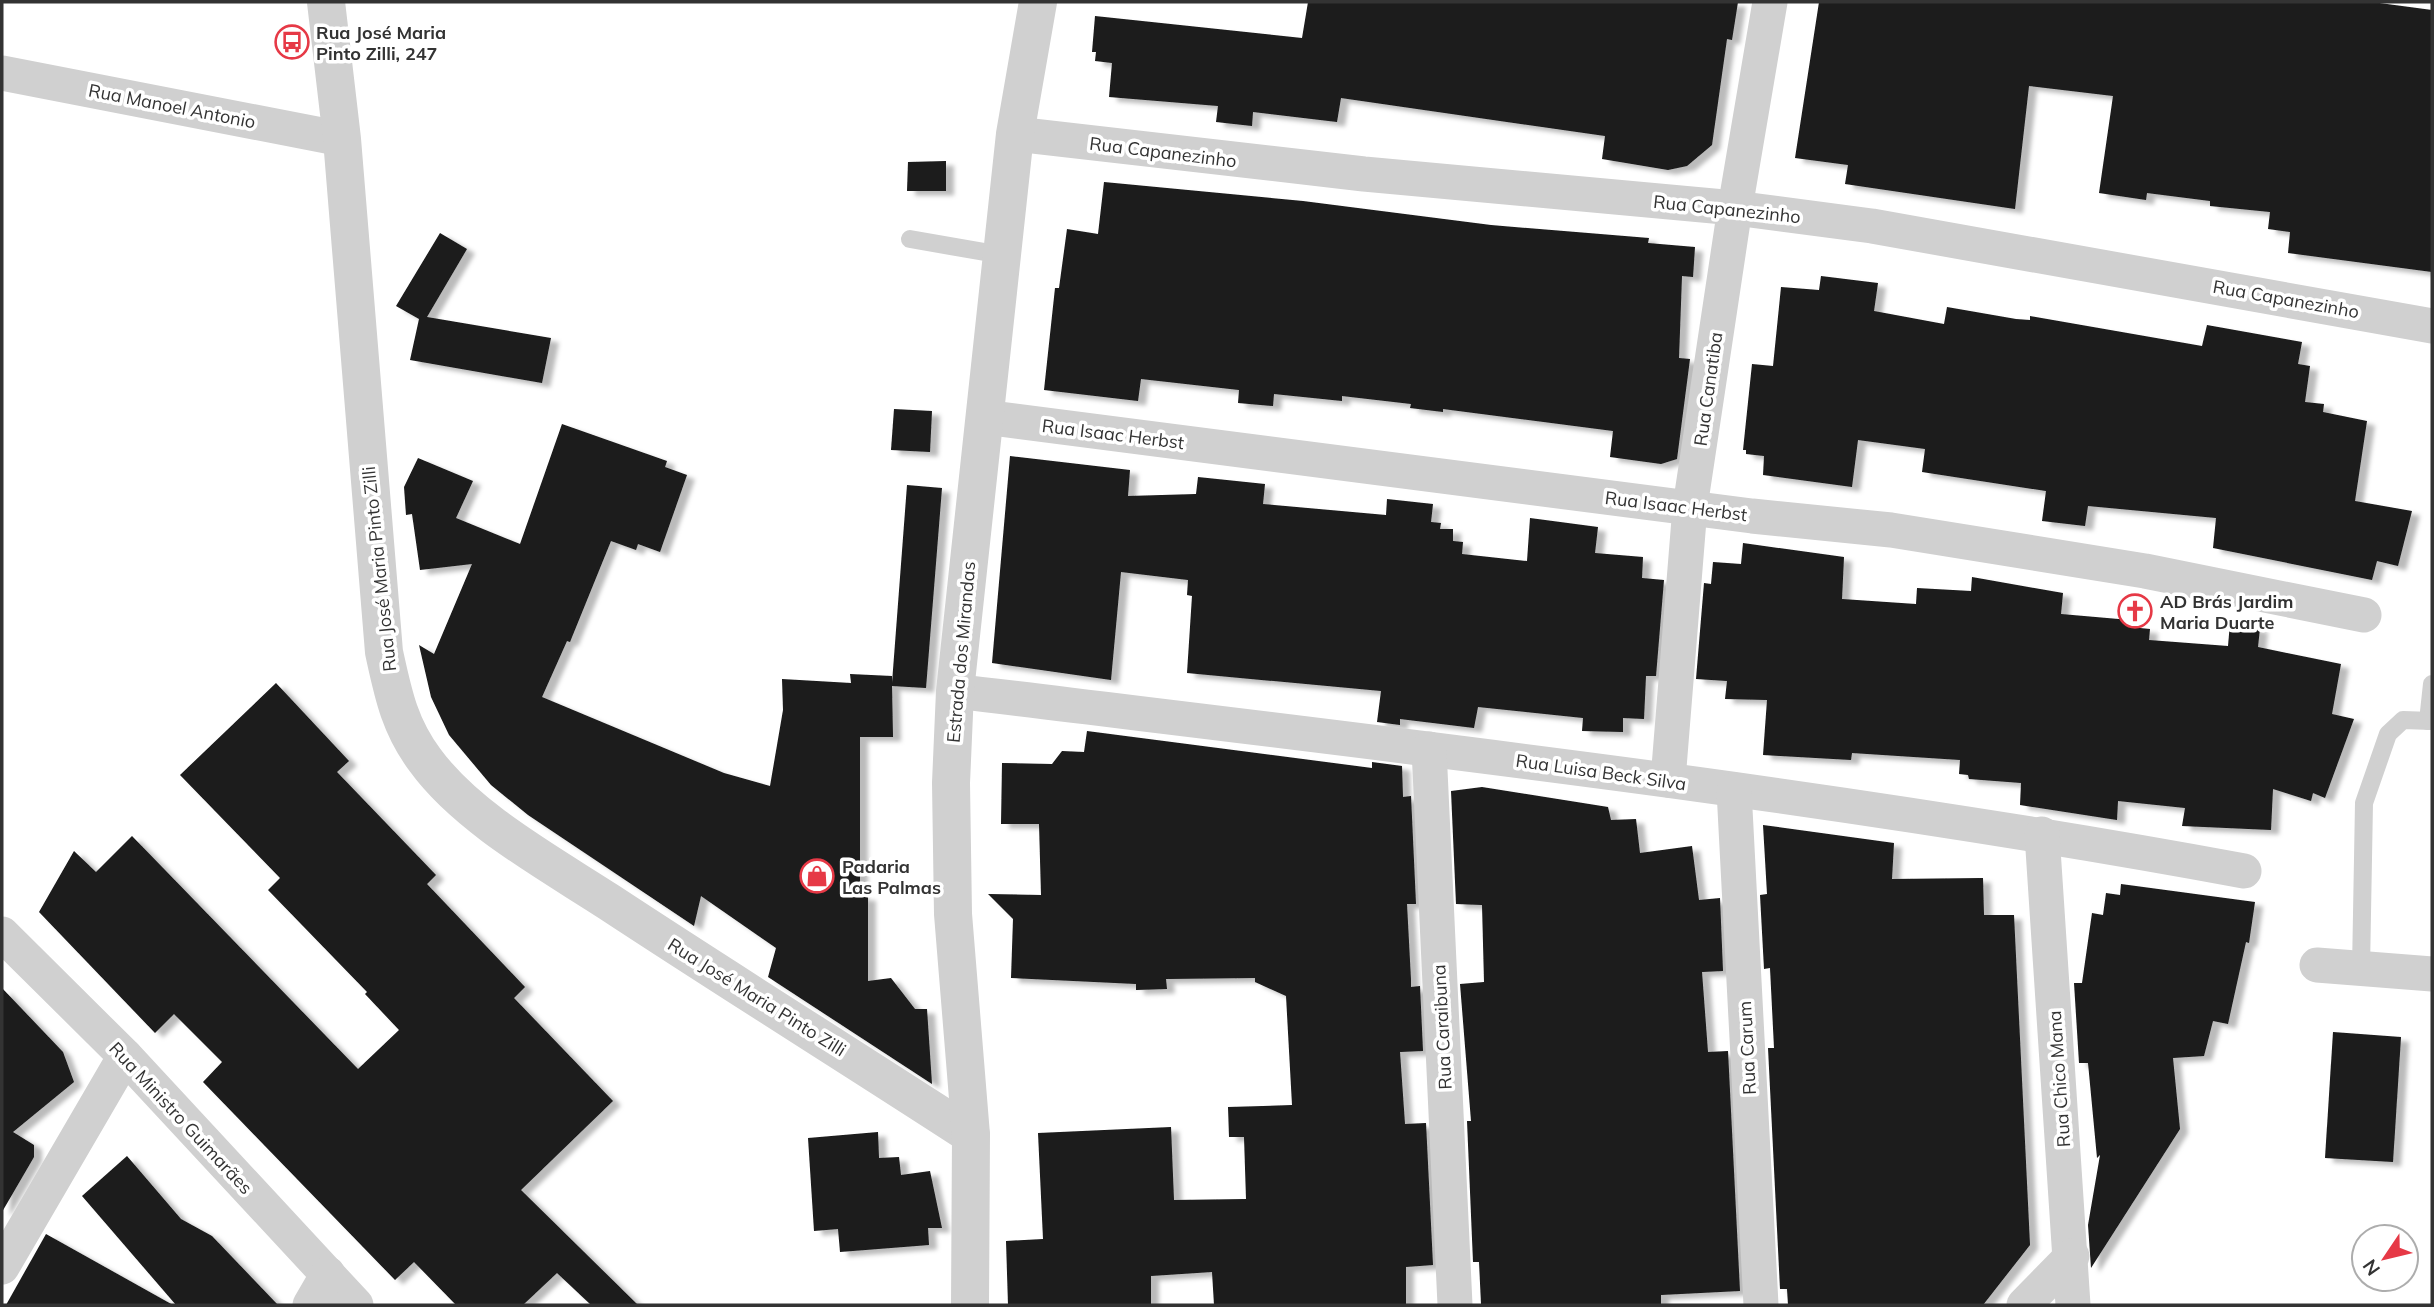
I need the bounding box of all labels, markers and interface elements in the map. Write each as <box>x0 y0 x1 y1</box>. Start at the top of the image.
place label: Rua José Maria Pinto Zilli, 247 <box>316 21 446 65</box>
bus stop icon: Rua José Maria Pinto Zilli, 247 <box>273 23 311 61</box>
street label: Rua Manoel Antonio <box>87 79 257 133</box>
street label: Rua Capanezinho <box>1088 132 1238 172</box>
street label: Rua Capanezinho <box>1652 190 1802 228</box>
street label: Rua Capanezinho <box>2211 275 2361 323</box>
street label: Rua Canatiba <box>1689 331 1727 447</box>
street label: Rua Isaac Herbst <box>1041 414 1185 454</box>
street label: Rua José Maria Pinto Zilli <box>357 465 401 673</box>
street label: Rua Isaac Herbst <box>1604 486 1748 526</box>
street label: Estrada dos Mirandas <box>942 560 980 744</box>
place label: AD Brás Jardim Maria Duarte <box>2160 590 2293 634</box>
church icon: AD Brás Jardim Maria Duarte <box>2116 592 2154 630</box>
street label: Rua Luisa Beck Silva <box>1514 749 1688 795</box>
place label: Padaria Las Palmas <box>842 855 941 899</box>
shop icon: Padaria Las Palmas <box>798 857 836 895</box>
street label: Rua José Maria Pinto Zilli <box>664 933 850 1061</box>
street label: Rua Caraibuna <box>1427 964 1457 1090</box>
street label: Rua Carum <box>1733 1001 1761 1095</box>
street label: Rua Chico Mana <box>2043 1010 2075 1148</box>
street label: Rua Ministro Guimarães <box>104 1037 258 1199</box>
north arrow <box>2350 1223 2420 1293</box>
text: N <box>2357 1255 2385 1281</box>

